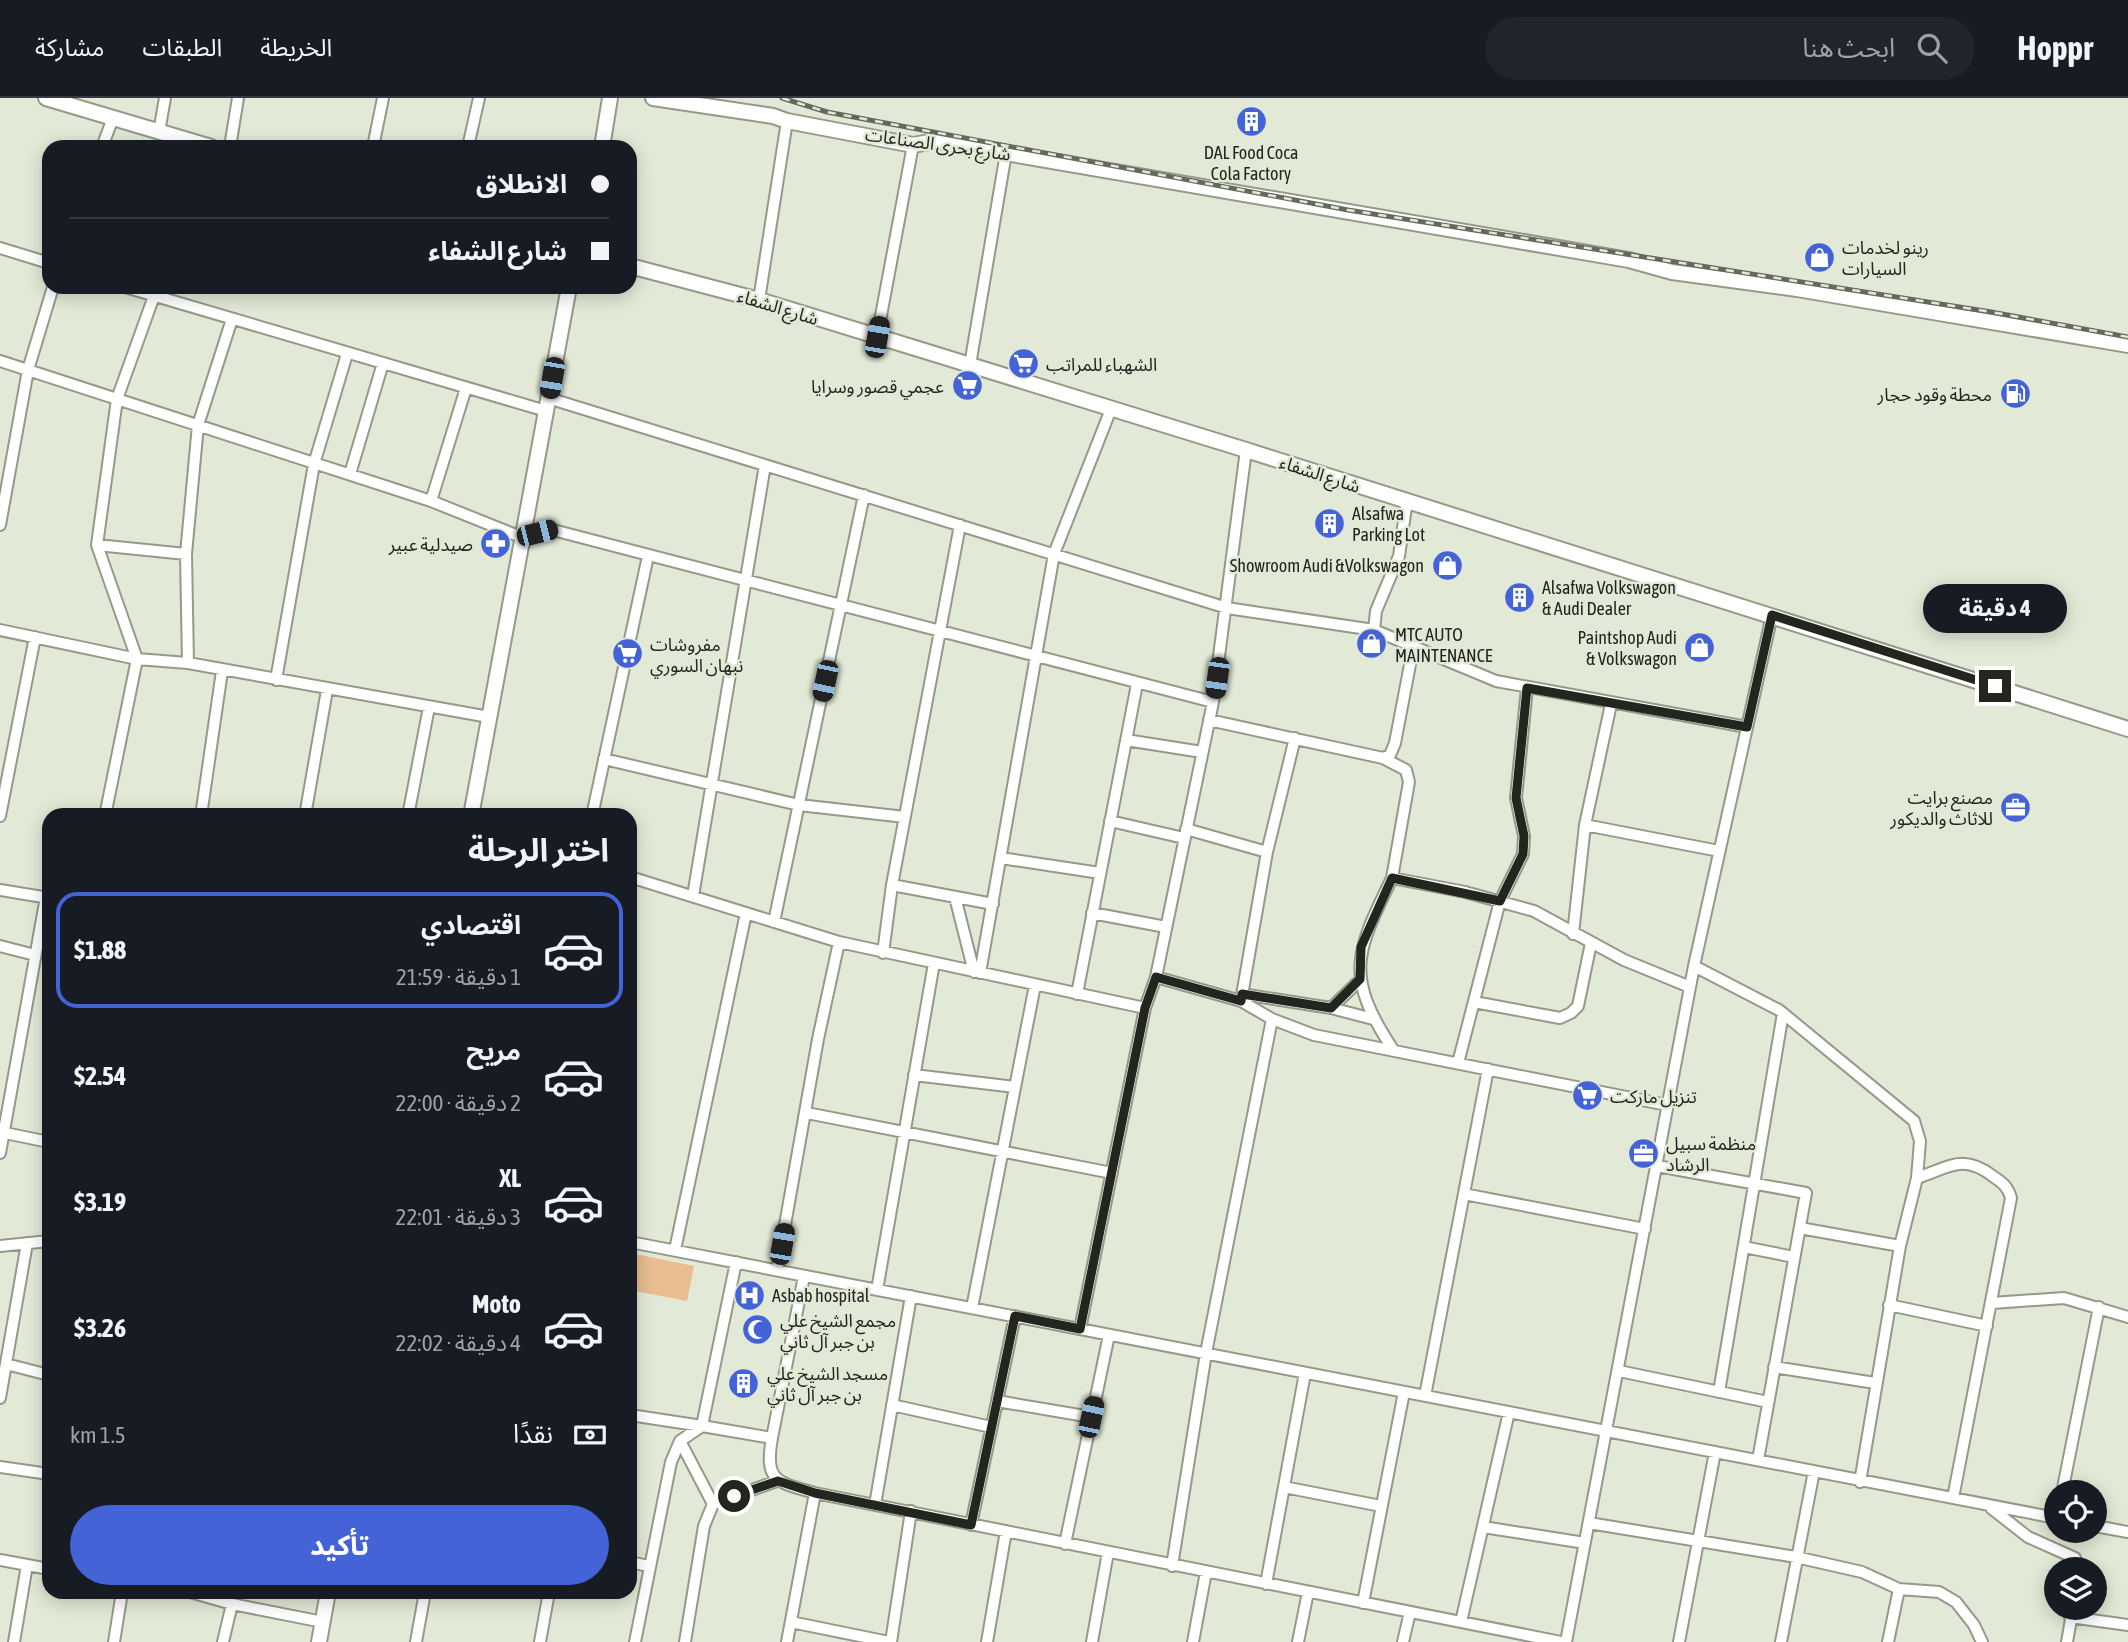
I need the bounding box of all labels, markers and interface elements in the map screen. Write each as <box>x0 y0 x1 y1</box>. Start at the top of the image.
search box <box>1485 17 1975 80</box>
icon: search <box>1913 29 1951 67</box>
text: Hoppr <box>2017 29 2093 67</box>
text: ابحث هنا <box>1802 33 1895 63</box>
text: مشاركة <box>35 34 104 61</box>
text: الطبقات <box>142 34 222 61</box>
text: الخريطة <box>260 34 332 61</box>
building icon: DAL Food Coca Cola Factory <box>1234 105 1268 139</box>
street label: شارع بحرى الصناعات <box>863 123 1012 169</box>
place label: DAL Food Coca Cola Factory <box>1204 142 1298 184</box>
text: الانطلاق <box>476 169 567 199</box>
text: شارع الشفاء <box>428 236 567 266</box>
place label: رينو لخدمات السيارات <box>1842 237 1929 280</box>
shop icon: رينو لخدمات السيارات <box>1802 240 1836 274</box>
street label: شارع الشفاء <box>734 285 821 333</box>
car <box>864 314 891 360</box>
supermarket icon: الشهباء للمراتب <box>1006 347 1040 381</box>
place label: الشهباء للمراتب <box>1046 354 1157 376</box>
car <box>539 355 566 401</box>
supermarket icon: عجمي قصور وسرايا <box>950 369 984 403</box>
place label: عجمي قصور وسرايا <box>811 376 944 400</box>
fuel station icon: محطة وقود حجار <box>1998 377 2032 411</box>
place label: محطة وقود حجار <box>1877 384 1992 406</box>
street label: شارع الشفاء <box>1276 451 1363 501</box>
place label: Alsafwa Parking Lot <box>1352 503 1425 545</box>
building icon: Alsafwa Parking Lot <box>1312 506 1346 540</box>
car <box>515 518 560 548</box>
pharmacy icon: صيدلية عبير <box>479 527 513 561</box>
place label: صيدلية عبير <box>388 534 473 556</box>
shop icon: Showroom Audi &Volkswagon <box>1430 548 1464 582</box>
place label: Showroom Audi &Volkswagon <box>1230 555 1424 576</box>
place label: Alsafwa Volkswagon & Audi Dealer <box>1542 577 1676 619</box>
building icon: Alsafwa Volkswagon & Audi Dealer <box>1502 580 1536 614</box>
callout: 4 دقيقة <box>1923 584 2067 634</box>
text: 4 دقيقة <box>1959 595 2031 621</box>
place label: MTC AUTO MAINTENANCE <box>1395 624 1493 666</box>
shop icon: MTC AUTO MAINTENANCE <box>1355 627 1389 661</box>
place label: Paintshop Audi & Volkswagon <box>1577 627 1677 669</box>
shop icon: Paintshop Audi & Volkswagon <box>1683 630 1717 664</box>
place label: مفروشات نبهان السوري <box>650 634 743 679</box>
supermarket icon: مفروشات نبهان السوري <box>610 637 644 671</box>
car <box>1204 656 1231 700</box>
car <box>811 658 840 704</box>
route end <box>1979 670 2011 702</box>
place label: مصنع برايت للاثاث والديكور <box>1889 787 1993 830</box>
office icon: مصنع برايت للاثاث والديكور <box>1999 790 2033 824</box>
text: اختر الرحلة <box>468 831 609 868</box>
text: اقتصادي <box>421 910 521 940</box>
icon: car <box>542 919 605 982</box>
text: $1.88 <box>74 935 126 965</box>
text: 1 دقيقة · 21:59 <box>396 964 521 990</box>
text: مريح <box>466 1036 521 1066</box>
icon: car <box>542 1045 605 1108</box>
text: $2.54 <box>74 1061 126 1091</box>
supermarket icon: تنزيل ماركت <box>1570 1079 1604 1113</box>
place label: تنزيل ماركت <box>1610 1086 1697 1108</box>
text: 2 دقيقة · 22:00 <box>396 1090 521 1116</box>
place label: منظمة سبيل الرشاد <box>1666 1133 1756 1176</box>
office icon: منظمة سبيل الرشاد <box>1626 1136 1660 1170</box>
text: XL <box>499 1163 521 1193</box>
icon: car <box>542 1171 605 1234</box>
text: $3.19 <box>74 1187 126 1217</box>
text: 3 دقيقة · 22:01 <box>396 1204 521 1230</box>
car <box>769 1221 796 1267</box>
hospital icon: Asbab hospital <box>732 1278 766 1312</box>
place label: Asbab hospital <box>772 1285 870 1306</box>
text: Moto <box>472 1289 521 1319</box>
icon: car <box>542 1297 605 1360</box>
place label: مجمع الشيخ علي بن جبر آل ثاني <box>780 1310 896 1355</box>
text: $3.26 <box>74 1313 126 1343</box>
mosque icon: مجمع الشيخ علي بن جبر آل ثاني <box>740 1313 774 1347</box>
text: 4 دقيقة · 22:02 <box>396 1330 521 1356</box>
place label: مسجد الشيخ علي بن جبر آل ثاني <box>767 1363 888 1408</box>
building icon: مسجد الشيخ علي بن جبر آل ثاني <box>727 1366 761 1400</box>
car <box>1077 1394 1106 1440</box>
icon: cash <box>571 1416 609 1454</box>
text: نقدًا <box>513 1419 553 1449</box>
text: 1.5 km <box>70 1422 126 1448</box>
route start <box>718 1480 750 1512</box>
map controls <box>2044 1480 2107 1620</box>
button: locate <box>2044 1480 2107 1543</box>
button: تأكيد <box>70 1505 609 1585</box>
button: layers <box>2044 1557 2107 1620</box>

